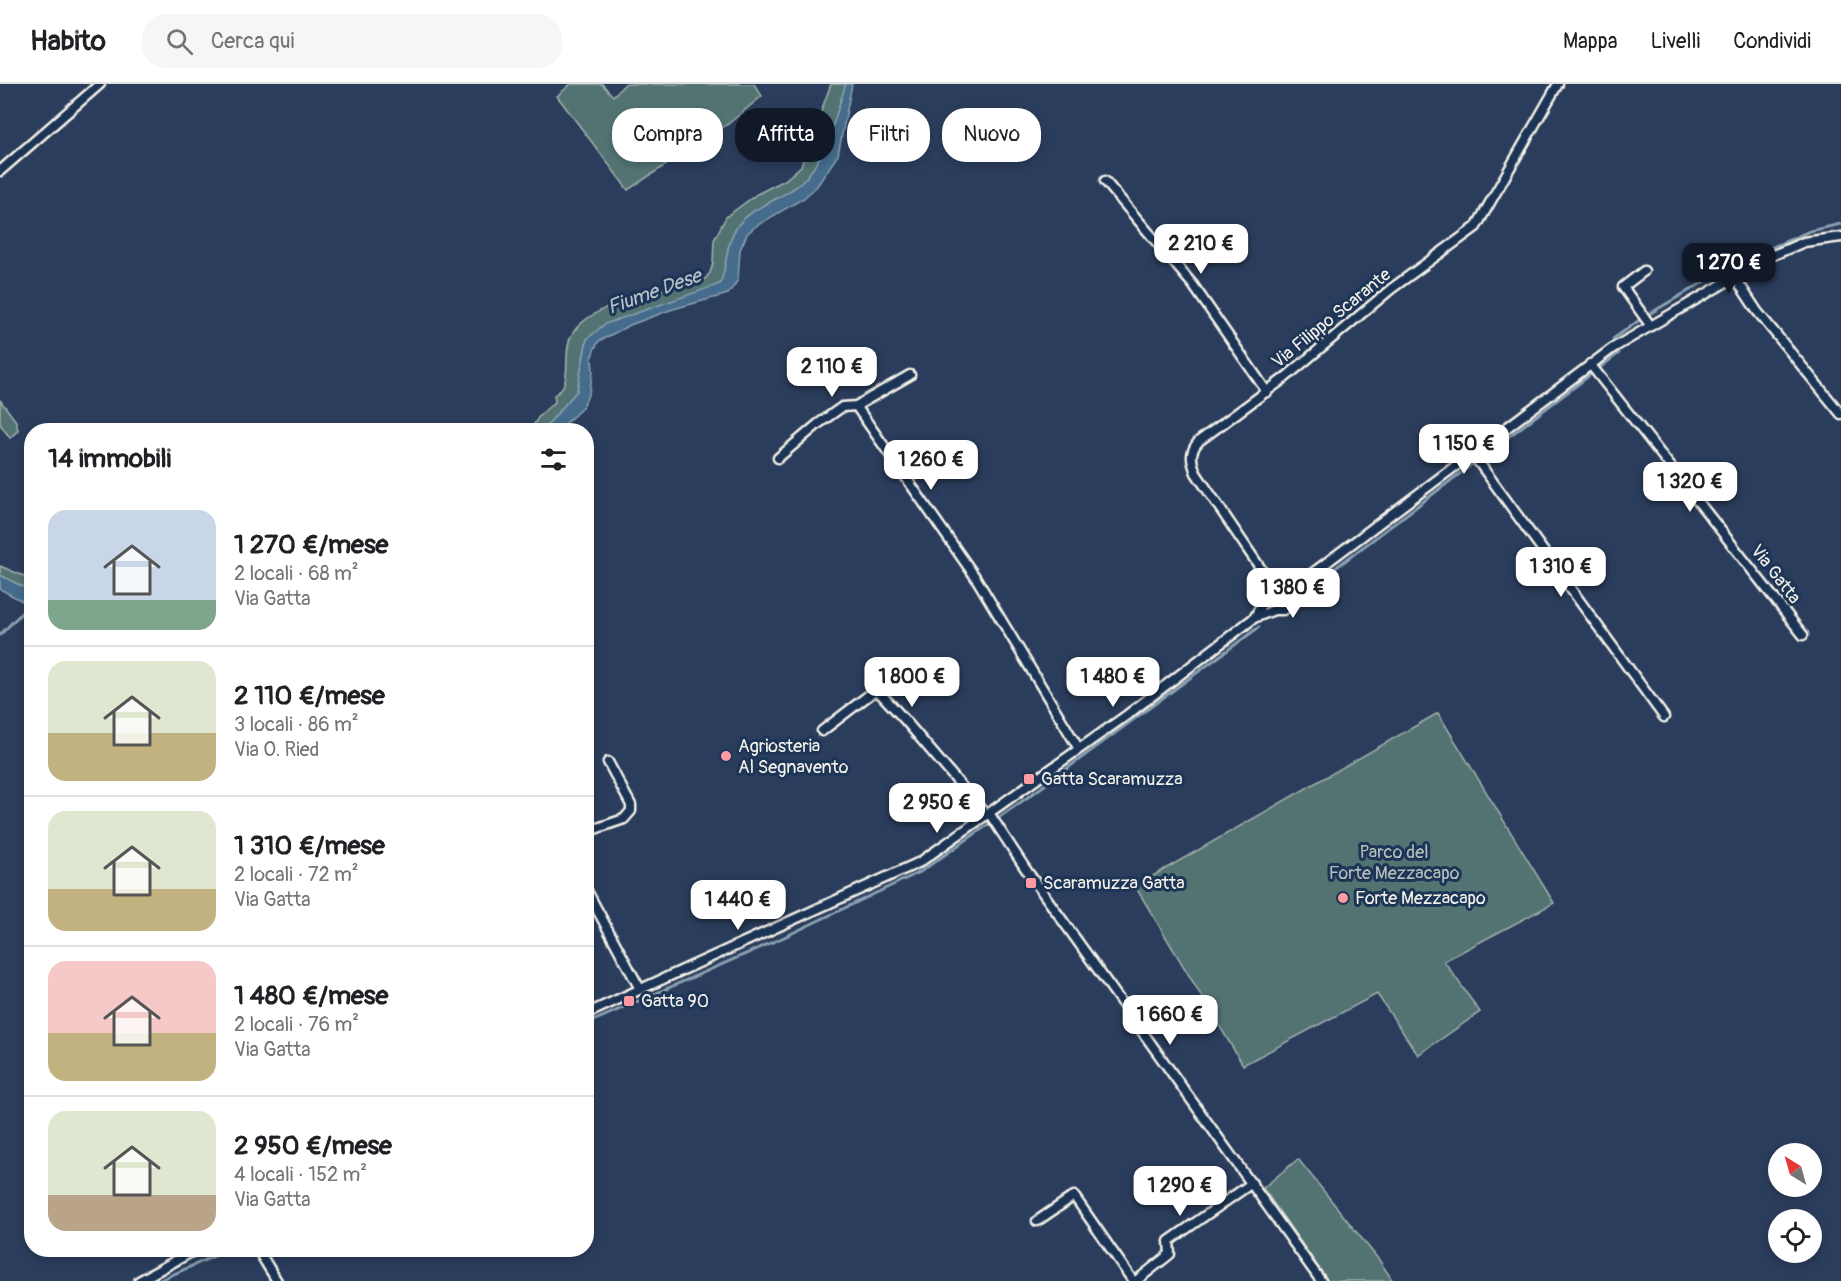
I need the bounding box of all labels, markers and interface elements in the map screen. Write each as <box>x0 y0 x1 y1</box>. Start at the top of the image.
search box <box>142 14 562 68</box>
text: Habito <box>30 24 106 59</box>
icon: search <box>163 25 196 58</box>
text: Cerca qui <box>211 27 295 55</box>
text: Mappa <box>1563 28 1617 55</box>
text: Livelli <box>1650 28 1700 55</box>
text: Condividi <box>1733 28 1811 55</box>
chip: Compra <box>612 108 723 162</box>
chip: Affitta <box>735 108 835 162</box>
chip: Filtri <box>847 108 930 162</box>
chip: Nuovo <box>942 108 1041 162</box>
pin: 2 210 € <box>1146 224 1256 275</box>
text: 2 210 € <box>1168 231 1234 256</box>
pin: 1 270 € <box>1674 243 1784 294</box>
text: 1 270 € <box>1696 250 1762 275</box>
water label: Fiume Dese <box>604 262 707 320</box>
street label: Via Filippo Scarante <box>1267 263 1396 374</box>
pin: 2 110 € <box>777 347 887 398</box>
text: 2 110 € <box>801 354 863 379</box>
pin: 1 150 € <box>1409 424 1519 475</box>
text: 1 150 € <box>1433 431 1495 456</box>
pin: 1 260 € <box>876 440 986 491</box>
text: 14 immobili <box>48 443 171 475</box>
icon: filters <box>537 443 570 476</box>
text: 1 260 € <box>898 447 964 472</box>
pin: 1 320 € <box>1635 462 1745 513</box>
text: 1 320 € <box>1657 469 1723 494</box>
text: 1 270 €/mese <box>234 529 388 561</box>
icon: home <box>96 534 168 606</box>
street label: Via Gatta <box>1745 540 1806 609</box>
pin: 1 310 € <box>1506 547 1616 598</box>
text: 1 310 € <box>1530 554 1592 579</box>
text: 2 locali · 68 m² <box>234 561 359 586</box>
pin: 1 380 € <box>1238 568 1348 619</box>
text: 1 380 € <box>1261 575 1325 600</box>
text: Via Gatta <box>234 586 311 611</box>
pin: 1 800 € <box>857 657 967 708</box>
pin: 1 480 € <box>1058 657 1168 708</box>
text: 1 800 € <box>878 664 946 689</box>
text: 1 480 € <box>1080 664 1146 689</box>
text: 2 110 €/mese <box>234 680 385 712</box>
icon: home <box>96 685 168 757</box>
text: 3 locali · 86 m² <box>234 712 359 737</box>
place label: Agriosteria Al Segnavento <box>738 735 849 779</box>
text: Via O. Ried <box>234 737 319 762</box>
marker: Agriosteria Al Segnavento <box>719 749 733 763</box>
place label: Gatta Scaramuzza <box>1041 768 1183 791</box>
marker: Gatta Scaramuzza <box>1022 772 1036 786</box>
pin: 2 950 € <box>882 783 992 834</box>
text: 2 950 € <box>903 790 971 815</box>
text: 1 310 €/mese <box>234 830 385 862</box>
icon: home <box>96 835 168 907</box>
park label: Parco del Forte Mezzacapo <box>1329 841 1460 885</box>
text: 2 locali · 72 m² <box>234 862 359 887</box>
place label: Scaramuzza Gatta <box>1043 872 1185 895</box>
marker: Scaramuzza Gatta <box>1024 876 1038 890</box>
pin: 1 440 € <box>683 880 793 931</box>
text: Via Gatta <box>234 887 311 912</box>
text: 1 440 € <box>705 887 771 912</box>
place label: Forte Mezzacapo <box>1355 887 1486 910</box>
marker: Forte Mezzacapo <box>1336 891 1350 905</box>
text: 1 480 €/mese <box>234 980 388 1012</box>
icon: home <box>96 985 168 1057</box>
place label: Gatta 90 <box>641 990 709 1013</box>
marker: Gatta 90 <box>622 994 636 1008</box>
pin: 1 660 € <box>1115 995 1225 1046</box>
text: 1 660 € <box>1137 1002 1203 1027</box>
text: 2 locali · 76 m² <box>234 1012 359 1037</box>
text: Via Gatta <box>234 1037 311 1062</box>
text: 2 950 €/mese <box>234 1130 392 1162</box>
icon: home <box>96 1135 168 1207</box>
north arrow <box>1768 1143 1822 1197</box>
map controls <box>1768 1143 1822 1263</box>
text: 4 locali · 152 m² <box>234 1162 367 1187</box>
pin: 1 290 € <box>1125 1166 1235 1217</box>
text: 1 290 € <box>1148 1173 1212 1198</box>
text: Via Gatta <box>234 1187 311 1212</box>
button: locate <box>1768 1209 1822 1263</box>

